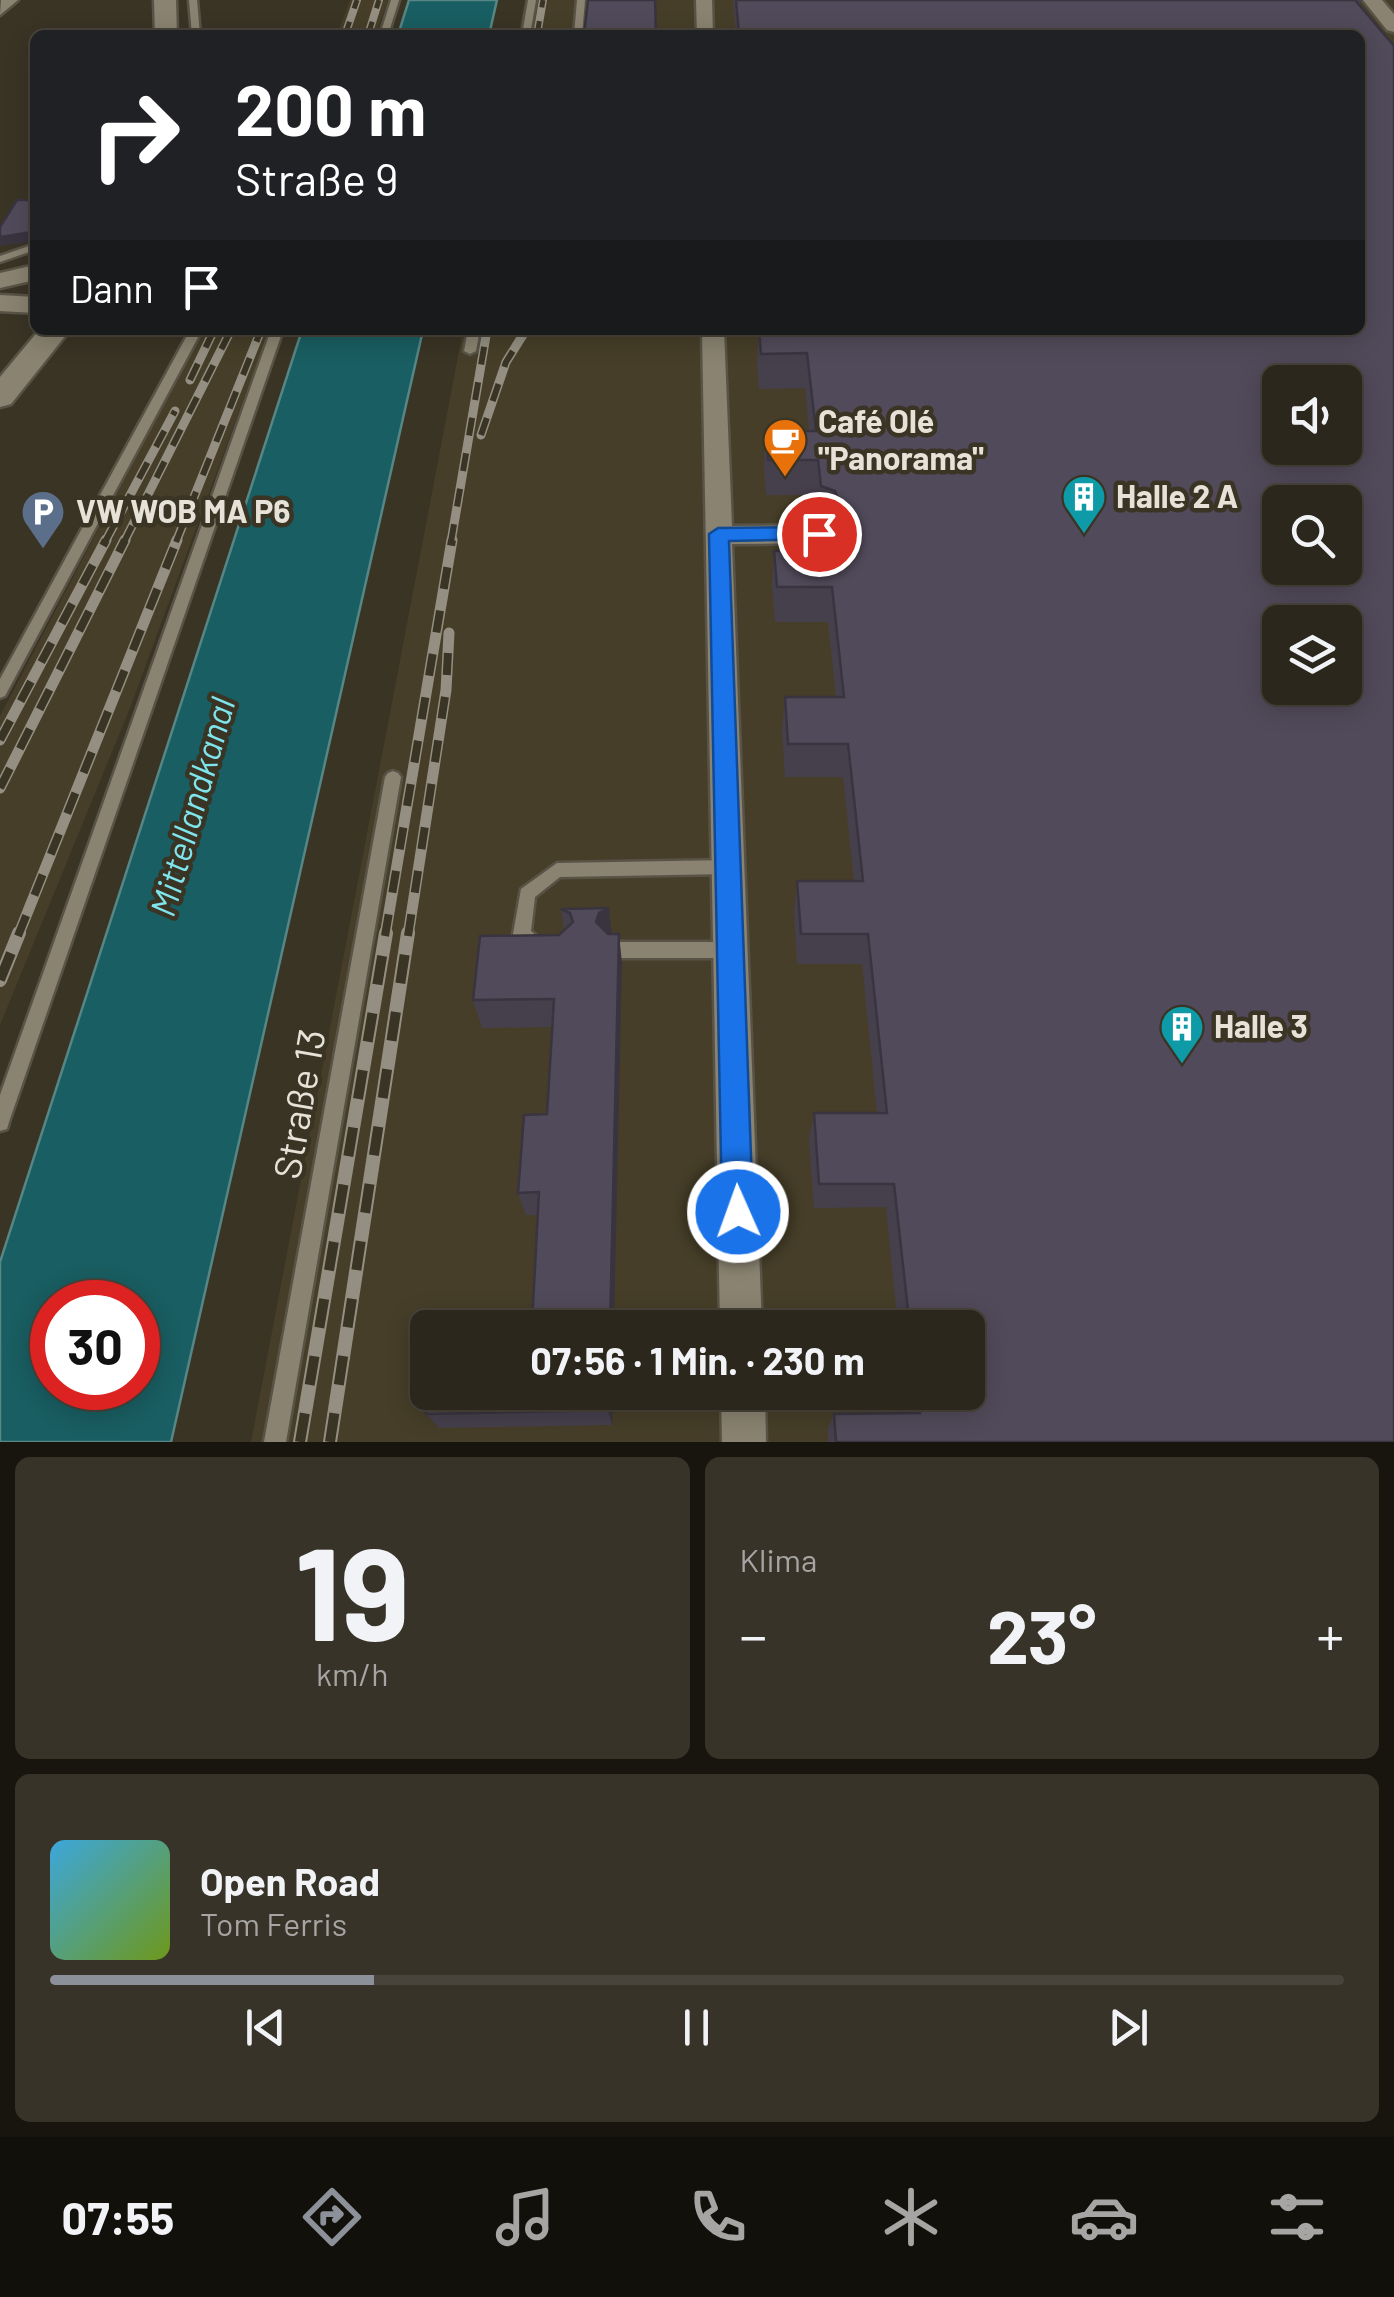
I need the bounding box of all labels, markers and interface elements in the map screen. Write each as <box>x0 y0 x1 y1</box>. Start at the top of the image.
text: 200 m <box>235 66 426 150</box>
icon: right <box>70 70 200 200</box>
text: Straße 9 <box>235 151 398 205</box>
icon: arrive <box>174 260 229 315</box>
text: Dann <box>70 265 154 311</box>
map controls <box>1262 365 1362 705</box>
button: sound <box>1262 365 1362 465</box>
place label: Café Olé "Panorama" <box>818 401 984 476</box>
cafe icon: Café Olé "Panorama" <box>762 417 808 478</box>
building icon: Halle 2 A <box>1061 474 1107 535</box>
place label: Halle 2 A <box>1116 476 1238 514</box>
button: search <box>1262 485 1362 585</box>
parking icon: VW WOB MA P6 <box>20 489 66 550</box>
place label: VW WOB MA P6 <box>76 491 291 529</box>
pin <box>777 492 862 577</box>
icon: arrive <box>792 507 847 562</box>
button: layers <box>1262 605 1362 705</box>
water label: Mittellandkanal <box>140 692 242 921</box>
building icon: Halle 3 <box>1159 1004 1205 1065</box>
place label: Halle 3 <box>1214 1006 1308 1044</box>
street label: Straße 13 <box>262 1025 334 1182</box>
position arrow <box>686 1160 790 1264</box>
speed limit sign: 30 <box>30 1280 160 1410</box>
text: 07:56 · 1 Min. · 230 m <box>530 1337 865 1383</box>
text: 19 <box>295 1511 410 1667</box>
text: Klima <box>740 1540 817 1578</box>
text: 23° <box>987 1589 1097 1679</box>
text: − <box>740 1601 767 1667</box>
text: + <box>1316 1601 1344 1667</box>
text: km/h <box>316 1654 388 1692</box>
text: Open Road <box>200 1858 380 1904</box>
text: Tom Ferris <box>200 1904 347 1942</box>
icon: previous <box>238 2000 293 2055</box>
icon: pause <box>669 2000 724 2055</box>
icon: next <box>1101 2000 1156 2055</box>
icon: directions <box>297 2182 367 2252</box>
icon: music <box>490 2182 560 2252</box>
icon: phone <box>683 2182 753 2252</box>
icon: climate <box>876 2182 946 2252</box>
icon: car <box>1069 2182 1139 2252</box>
icon: filters <box>1262 2182 1332 2252</box>
text: 07:55 <box>62 2190 174 2244</box>

